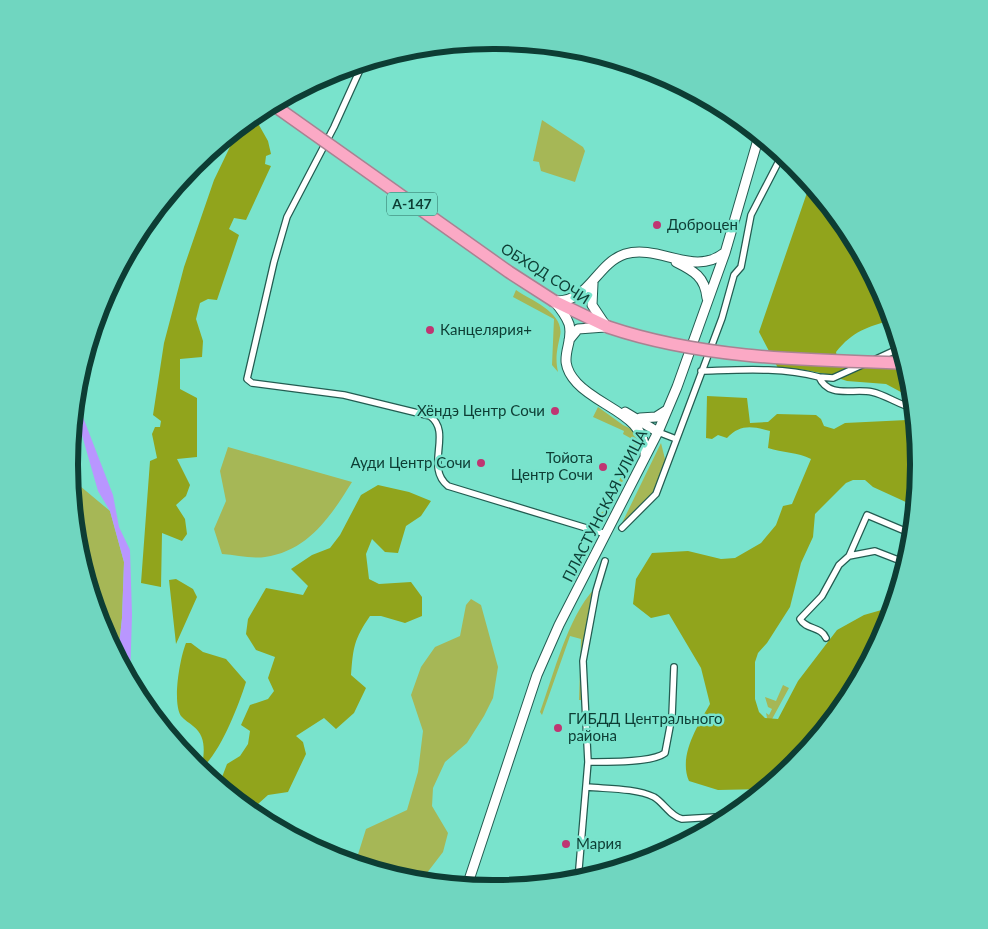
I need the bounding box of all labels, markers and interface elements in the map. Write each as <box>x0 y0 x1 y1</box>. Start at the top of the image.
road number: А-147 <box>387 192 437 215</box>
place label: Доброцен <box>667 215 738 233</box>
marker: Доброцен <box>651 219 663 231</box>
street label: ОБХОД СОЧИ <box>498 239 593 308</box>
place label: Канцелярия+ <box>440 320 532 338</box>
marker: Канцелярия+ <box>424 324 436 336</box>
place label: Хёндэ Центр Сочи <box>417 401 545 419</box>
marker: Хёндэ Центр Сочи <box>549 405 561 417</box>
street label: ПЛАСТУНСКАЯ УЛИЦА <box>558 426 651 585</box>
place label: Тойота Центр Сочи <box>511 448 593 483</box>
place label: Ауди Центр Сочи <box>351 453 471 471</box>
marker: Ауди Центр Сочи <box>475 457 487 469</box>
marker: Тойота Центр Сочи <box>597 461 609 473</box>
place label: ГИБДД Центрального района <box>568 709 723 744</box>
marker: ГИБДД Центрального района <box>552 722 564 734</box>
place label: Мария <box>576 834 622 852</box>
marker: Мария <box>560 838 572 850</box>

